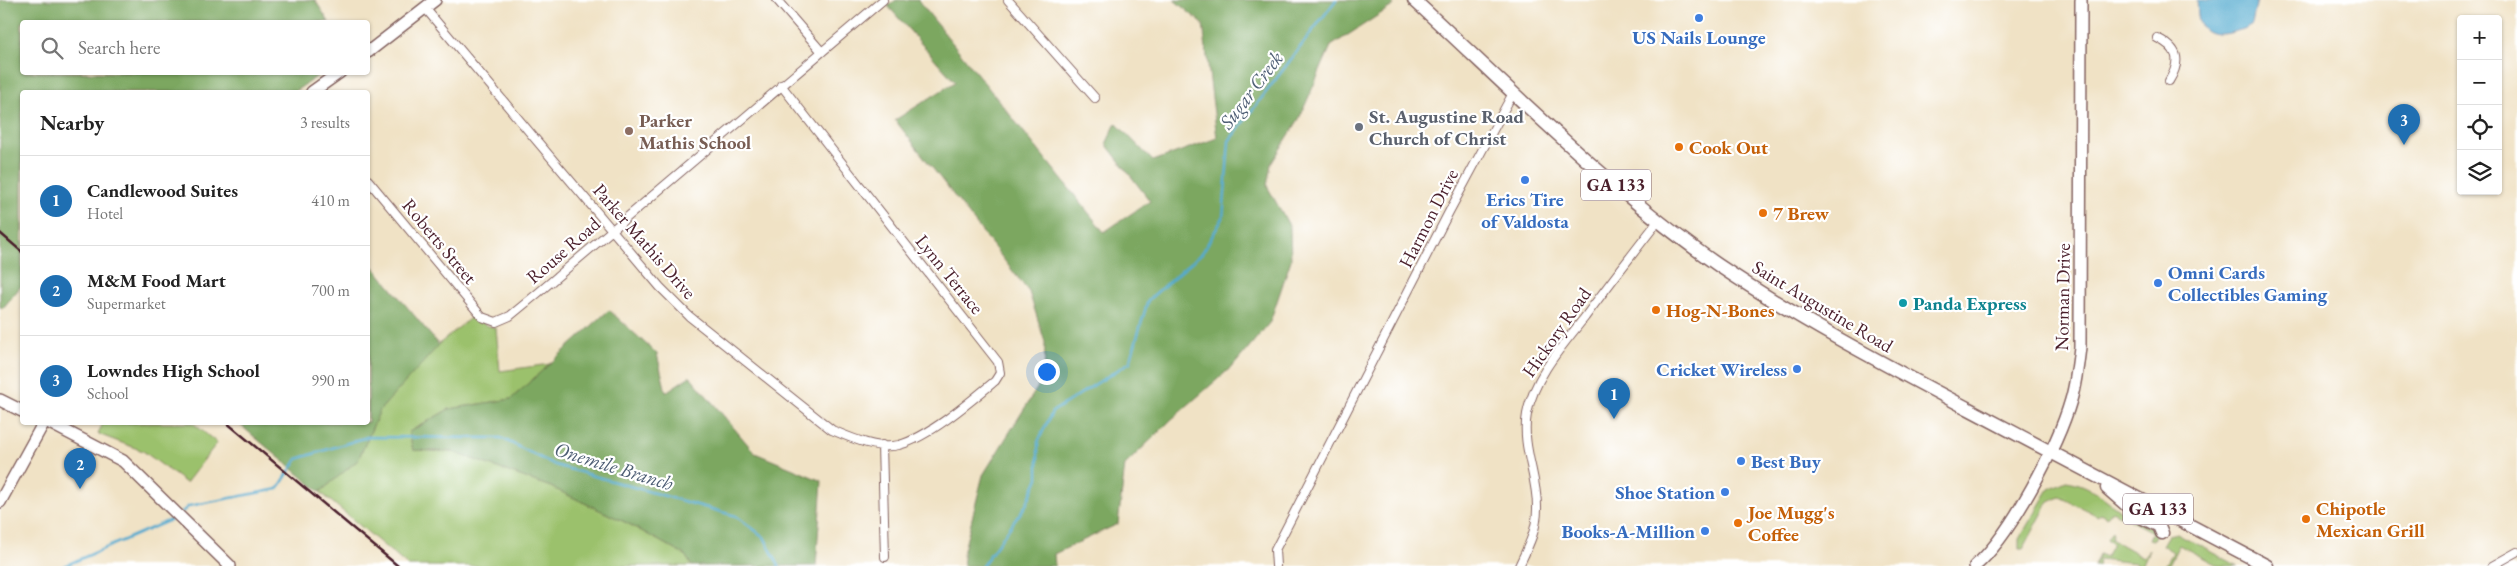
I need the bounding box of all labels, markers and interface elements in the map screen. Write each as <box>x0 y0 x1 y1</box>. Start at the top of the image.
marker: US Nails Lounge <box>1693 12 1705 24</box>
map controls <box>2457 15 2502 195</box>
button: + <box>2457 15 2502 60</box>
search box <box>20 20 370 75</box>
place label: US Nails Lounge <box>1632 25 1766 50</box>
icon: search <box>38 34 66 62</box>
text: Search here <box>78 35 160 60</box>
water label: Sugar Creek <box>1213 46 1289 135</box>
button: − <box>2457 60 2502 105</box>
place label: St. Augustine Road Church of Christ <box>1369 104 1525 151</box>
pin: 3 <box>2388 104 2420 145</box>
button: locate <box>2457 105 2502 150</box>
place label: Parker Mathis School <box>639 108 752 155</box>
text: Nearby <box>40 109 104 136</box>
text: 3 results <box>300 112 350 133</box>
marker: St. Augustine Road Church of Christ <box>1353 121 1365 133</box>
marker: Parker Mathis School <box>623 125 635 137</box>
place label: Cook Out <box>1689 135 1768 160</box>
marker: Cook Out <box>1673 141 1685 153</box>
button: layers <box>2457 150 2502 195</box>
street label: Harmon Drive <box>1393 164 1464 272</box>
road number: GA 133 <box>1581 170 1651 200</box>
marker: Erics Tire of Valdosta <box>1519 174 1531 186</box>
text: Candlewood Suites <box>87 178 238 203</box>
street label: Parker Mathis Drive <box>588 178 702 304</box>
place label: Erics Tire of Valdosta <box>1481 187 1570 234</box>
text: 1 <box>52 190 60 211</box>
text: 410 m <box>311 190 350 211</box>
street label: Roberts Street <box>397 193 483 289</box>
place label: 7 Brew <box>1773 201 1830 226</box>
text: Hotel <box>87 203 123 224</box>
marker: 7 Brew <box>1757 207 1769 219</box>
street label: Rouse Road <box>521 211 606 289</box>
street label: Lynn Terrace <box>910 229 989 319</box>
street label: Norman Drive <box>2049 243 2076 351</box>
street label: Saint Augustine Road <box>1748 254 1898 359</box>
place label: Omni Cards Collectibles Gaming <box>2168 260 2328 307</box>
text: M&M Food Mart <box>87 268 226 293</box>
marker: Omni Cards Collectibles Gaming <box>2152 277 2164 289</box>
text: 2 <box>52 280 60 301</box>
text: 700 m <box>311 280 350 301</box>
street label: Hickory Road <box>1516 282 1597 382</box>
place label: Panda Express <box>1913 291 2027 316</box>
text: Supermarket <box>87 293 166 314</box>
marker: Panda Express <box>1897 297 1909 309</box>
place label: Hog-N-Bones <box>1666 298 1775 323</box>
marker: Hog-N-Bones <box>1650 304 1662 316</box>
place label: Cricket Wireless <box>1656 357 1787 382</box>
text: Lowndes High School <box>87 358 260 383</box>
your location <box>1034 359 1060 385</box>
marker: Cricket Wireless <box>1791 363 1803 375</box>
text: 3 <box>52 370 60 391</box>
text: 990 m <box>311 370 350 391</box>
pin: 1 <box>1598 378 1630 419</box>
text: School <box>87 383 129 404</box>
water label: Onemile Branch <box>552 436 677 496</box>
pin: 2 <box>64 448 96 489</box>
place label: Best Buy <box>1751 449 1822 474</box>
marker: Best Buy <box>1735 455 1747 467</box>
place label: Shoe Station <box>1615 480 1715 505</box>
marker: Shoe Station <box>1719 486 1731 498</box>
road number: GA 133 <box>2123 494 2193 524</box>
place label: Chipotle Mexican Grill <box>2316 496 2425 543</box>
place label: Joe Mugg's Coffee <box>1746 500 1835 547</box>
marker: Chipotle Mexican Grill <box>2300 513 2312 525</box>
marker: Joe Mugg's Coffee <box>1732 517 1744 529</box>
place label: Books-A-Million <box>1562 519 1695 544</box>
marker: Books-A-Million <box>1699 525 1711 537</box>

